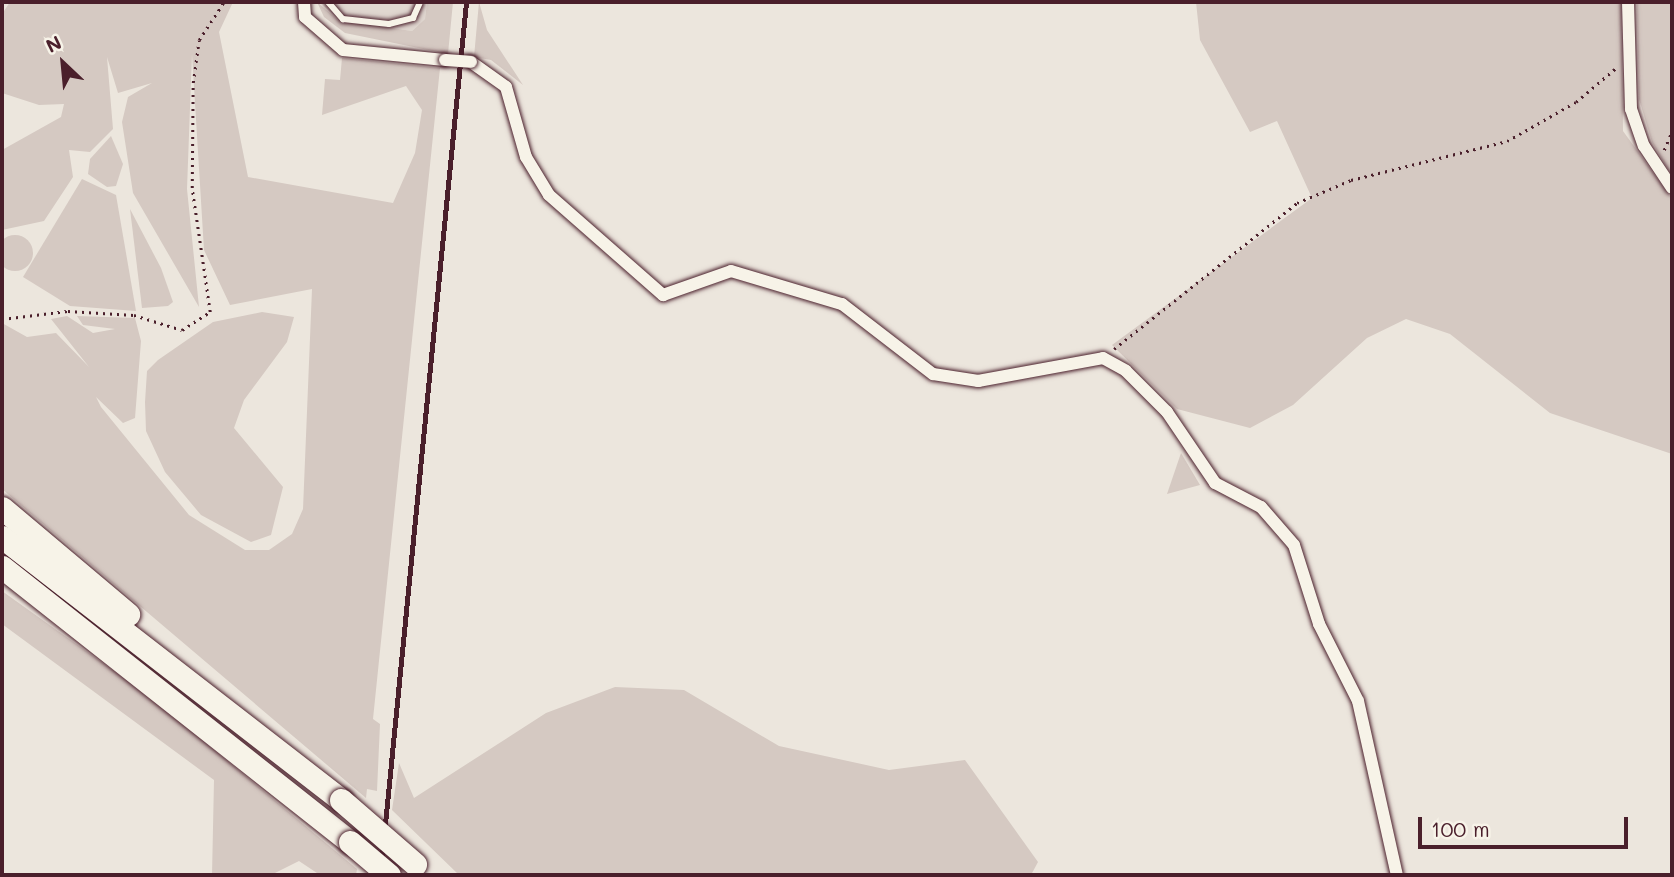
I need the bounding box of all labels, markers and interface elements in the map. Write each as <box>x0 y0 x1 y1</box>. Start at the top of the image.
north arrow <box>28 28 98 98</box>
text: N <box>42 29 66 58</box>
scale bar <box>1422 804 1632 848</box>
text: 100 m <box>1431 815 1490 842</box>

